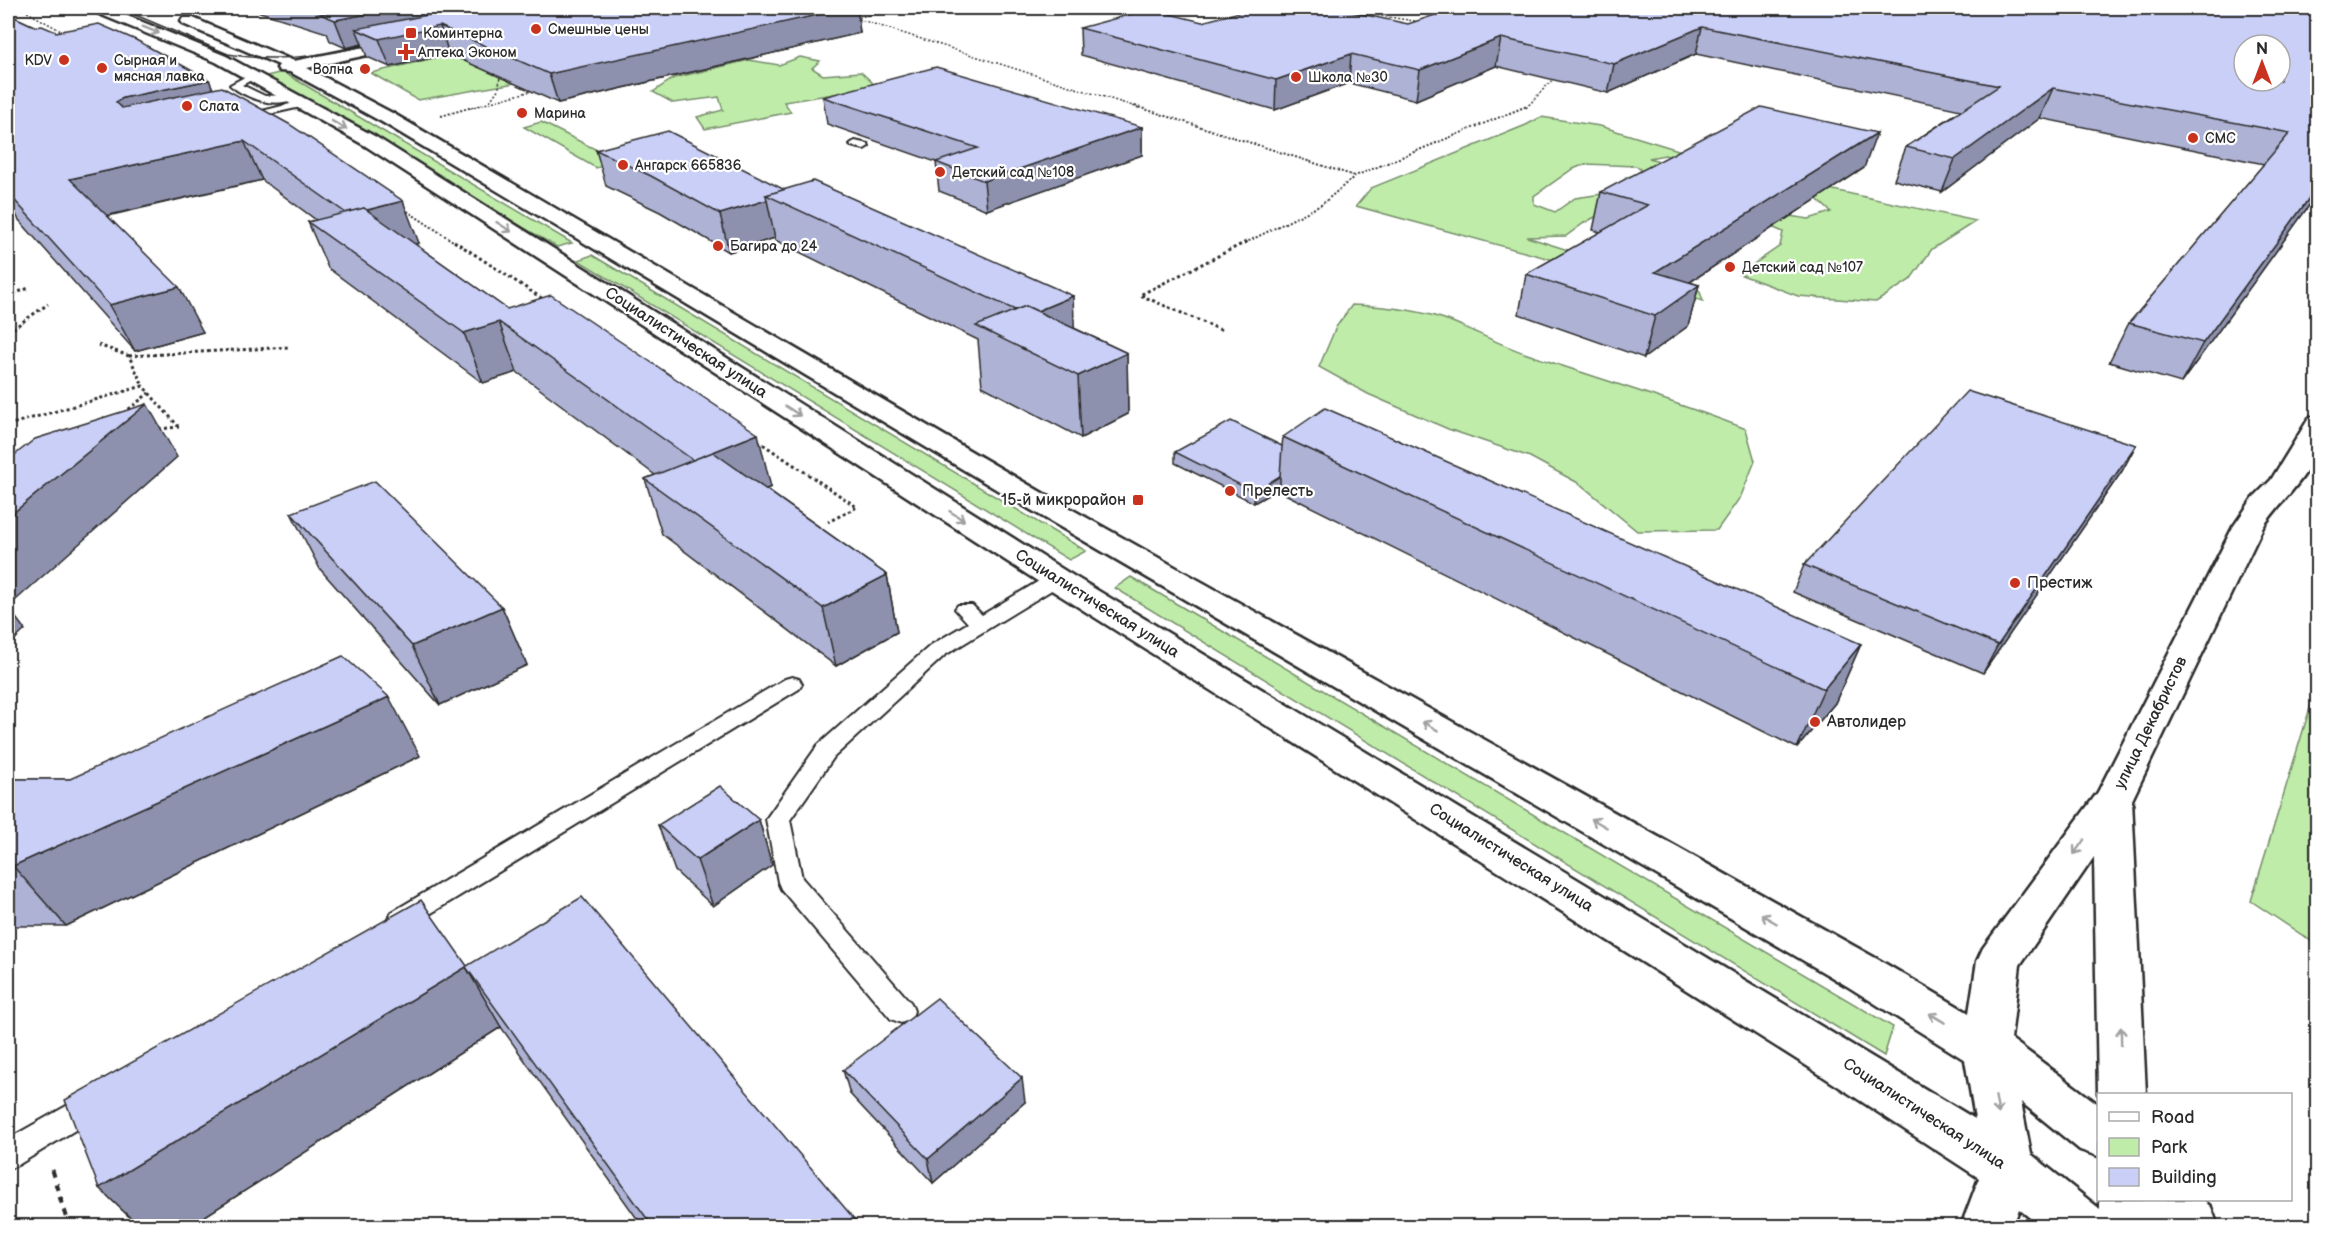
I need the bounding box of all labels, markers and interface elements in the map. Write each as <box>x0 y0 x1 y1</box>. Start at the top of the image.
place label: Смешные цены <box>548 21 649 38</box>
marker: Смешные цены <box>529 22 543 36</box>
one-way arrow <box>141 25 160 36</box>
place label: Коминтерна <box>423 25 503 42</box>
marker: Коминтерна <box>404 26 418 40</box>
north arrow <box>2232 33 2292 93</box>
text: N <box>2256 40 2268 59</box>
place label: Аптека Эконом <box>417 44 517 61</box>
marker: Аптека Эконом <box>399 45 413 59</box>
place label: KDV <box>24 52 52 69</box>
place label: Сырная и мясная лавка <box>114 52 205 85</box>
marker: KDV <box>57 53 71 67</box>
marker: Сырная и мясная лавка <box>95 61 109 75</box>
place label: Волна <box>313 61 354 78</box>
marker: Волна <box>358 62 372 76</box>
place label: Школа №30 <box>1308 69 1388 86</box>
marker: Школа №30 <box>1289 70 1303 84</box>
place label: Слата <box>199 98 240 115</box>
marker: Слата <box>180 99 194 113</box>
place label: Марина <box>534 105 587 122</box>
marker: Марина <box>515 106 529 120</box>
one-way arrow <box>330 119 347 131</box>
place label: СМС <box>2205 130 2236 147</box>
marker: СМС <box>2186 131 2200 145</box>
place label: Ангарск 665836 <box>634 157 742 174</box>
marker: Ангарск 665836 <box>616 158 630 172</box>
place label: Детский сад №108 <box>952 164 1074 181</box>
marker: Детский сад №108 <box>933 165 947 179</box>
one-way arrow <box>496 221 512 233</box>
place label: Багира до 24 <box>730 238 818 255</box>
marker: Багира до 24 <box>711 239 725 253</box>
place label: Детский сад №107 <box>1742 259 1863 276</box>
marker: Детский сад №107 <box>1723 260 1737 274</box>
street label: Социалистическая улица <box>601 283 771 403</box>
one-way arrow <box>784 405 800 417</box>
place label: Прелесть <box>1242 482 1313 501</box>
marker: Прелесть <box>1223 484 1237 498</box>
place label: 15-й микрорайон <box>1001 491 1126 510</box>
marker: 15-й микрорайон <box>1131 493 1145 507</box>
one-way arrow <box>948 510 965 522</box>
street label: Социалистическая улица <box>1012 546 1183 663</box>
place label: Престиж <box>2027 574 2093 593</box>
marker: Престиж <box>2008 576 2022 590</box>
street label: улица Декабристов <box>2111 653 2192 792</box>
place label: Автолидер <box>1826 713 1906 732</box>
marker: Автолидер <box>1808 715 1822 729</box>
one-way arrow <box>1422 720 1439 732</box>
street label: Социалистическая улица <box>1426 800 1597 917</box>
one-way arrow <box>1591 816 1608 828</box>
one-way arrow <box>2073 839 2085 855</box>
one-way arrow <box>1760 913 1777 925</box>
one-way arrow <box>1929 1011 1946 1023</box>
one-way arrow <box>2115 1027 2126 1047</box>
street label: Социалистическая улица <box>1839 1054 2009 1174</box>
legend <box>2097 1093 2292 1201</box>
one-way arrow <box>1992 1095 2003 1115</box>
text: Road <box>2151 1107 2195 1128</box>
text: Park <box>2151 1137 2187 1158</box>
text: Building <box>2151 1167 2217 1188</box>

